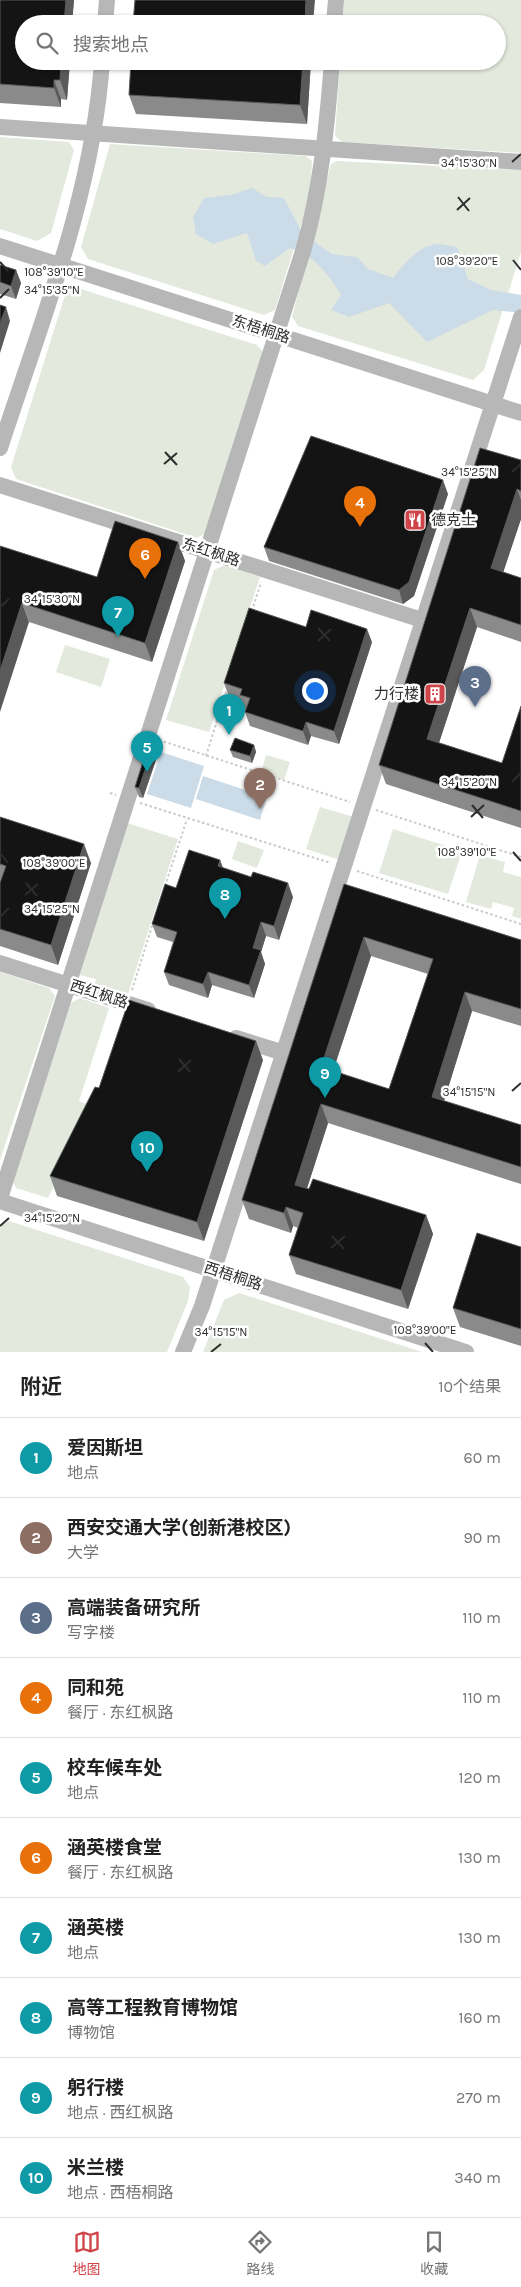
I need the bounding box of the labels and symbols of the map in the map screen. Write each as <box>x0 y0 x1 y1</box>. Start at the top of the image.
text: 34°15'30"N <box>441 156 497 170</box>
text: 108°39'20"E <box>436 254 498 268</box>
text: 108°39'10"E <box>24 265 84 279</box>
text: 34°15'35"N <box>24 283 80 297</box>
street label: 东梧桐路 <box>230 311 292 347</box>
text: 34°15'25"N <box>441 465 497 479</box>
pin: 4 <box>344 486 376 527</box>
restaurant icon: 德克士 <box>403 508 427 532</box>
place label: 德克士 <box>431 511 476 529</box>
street label: 东红枫路 <box>180 534 242 570</box>
pin: 6 <box>129 538 161 579</box>
text: 34°15'30"N <box>24 592 80 606</box>
pin: 7 <box>102 596 134 637</box>
pin: 3 <box>459 666 491 707</box>
your location <box>302 678 328 704</box>
building icon: 力行楼 <box>423 682 447 706</box>
place label: 力行楼 <box>374 685 419 703</box>
pin: 1 <box>213 694 245 735</box>
pin: 5 <box>131 731 163 772</box>
pin: 2 <box>244 768 276 809</box>
text: 34°15'20"N <box>441 775 497 789</box>
text: 108°39'10"E <box>437 845 497 859</box>
text: 108°39'00"E <box>23 856 85 870</box>
pin: 8 <box>209 878 241 919</box>
text: 34°15'25"N <box>24 902 80 916</box>
street label: 西红枫路 <box>68 976 130 1012</box>
pin: 9 <box>309 1057 341 1098</box>
text: 34°15'15"N <box>443 1085 495 1099</box>
pin: 10 <box>131 1131 163 1172</box>
text: 34°15'20"N <box>24 1211 80 1225</box>
street label: 西梧桐路 <box>202 1258 264 1294</box>
text: 108°39'00"E <box>394 1323 456 1337</box>
text: 34°15'15"N <box>195 1325 247 1339</box>

